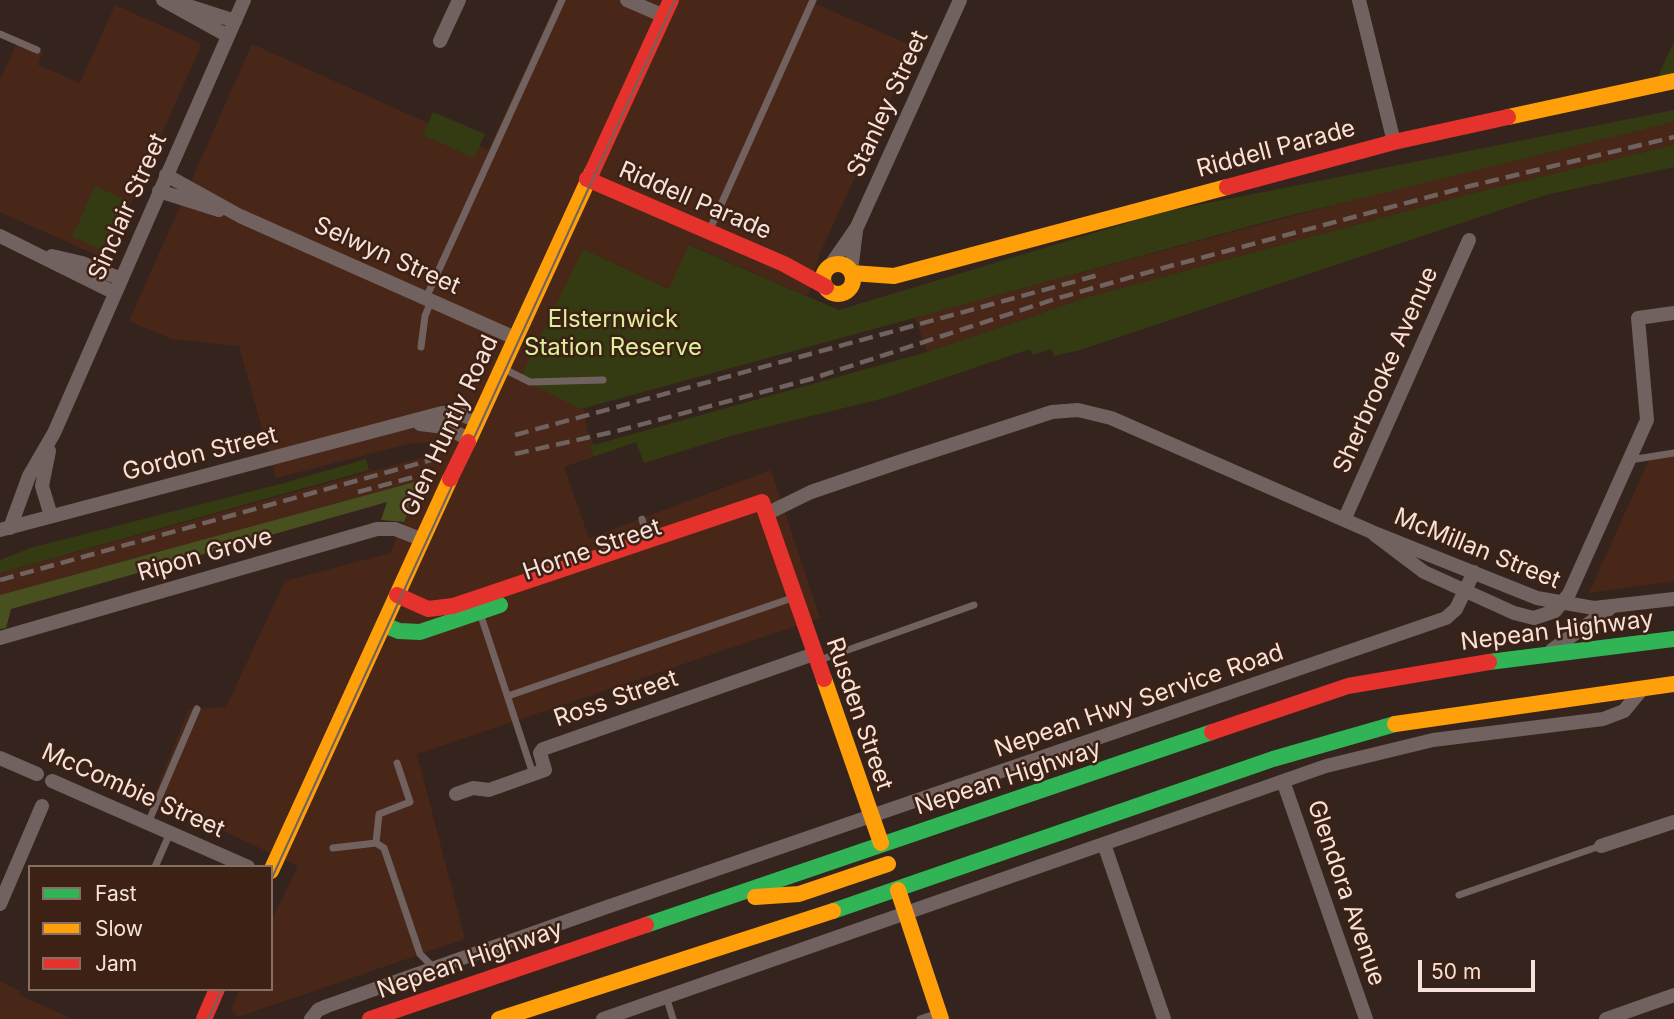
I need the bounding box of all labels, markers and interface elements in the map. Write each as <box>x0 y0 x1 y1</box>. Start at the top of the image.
street label: Stanley Street <box>841 26 935 182</box>
street label: Riddell Parade <box>1194 114 1358 184</box>
street label: Sinclair Street <box>83 129 173 285</box>
street label: Riddell Parade <box>614 156 776 246</box>
street label: Selwyn Street <box>309 211 465 301</box>
street label: Sherbrooke Avenue <box>1328 262 1444 478</box>
park label: Elsternwick Station Reserve <box>524 306 702 362</box>
street label: Glen Huntly Road <box>395 331 505 521</box>
street label: Gordon Street <box>120 421 280 487</box>
street label: McMillan Street <box>1390 503 1564 595</box>
street label: Horne Street <box>519 513 665 587</box>
street label: Ripon Grove <box>134 522 276 588</box>
street label: Nepean Highway <box>1459 605 1655 657</box>
street label: Rusden Street <box>819 634 899 794</box>
street label: Nepean Hwy Service Road <box>991 638 1287 764</box>
street label: Ross Street <box>550 664 682 734</box>
street label: Nepean Highway <box>911 734 1105 822</box>
street label: McCombie Street <box>37 738 229 844</box>
street label: Glendora Avenue <box>1301 796 1391 990</box>
legend <box>28 865 273 991</box>
text: Fast <box>95 881 137 906</box>
street label: Nepean Highway <box>373 915 567 1005</box>
text: Slow <box>95 916 143 941</box>
scale bar <box>1422 946 1539 990</box>
text: Jam <box>95 951 137 976</box>
text: 50 m <box>1431 959 1481 984</box>

